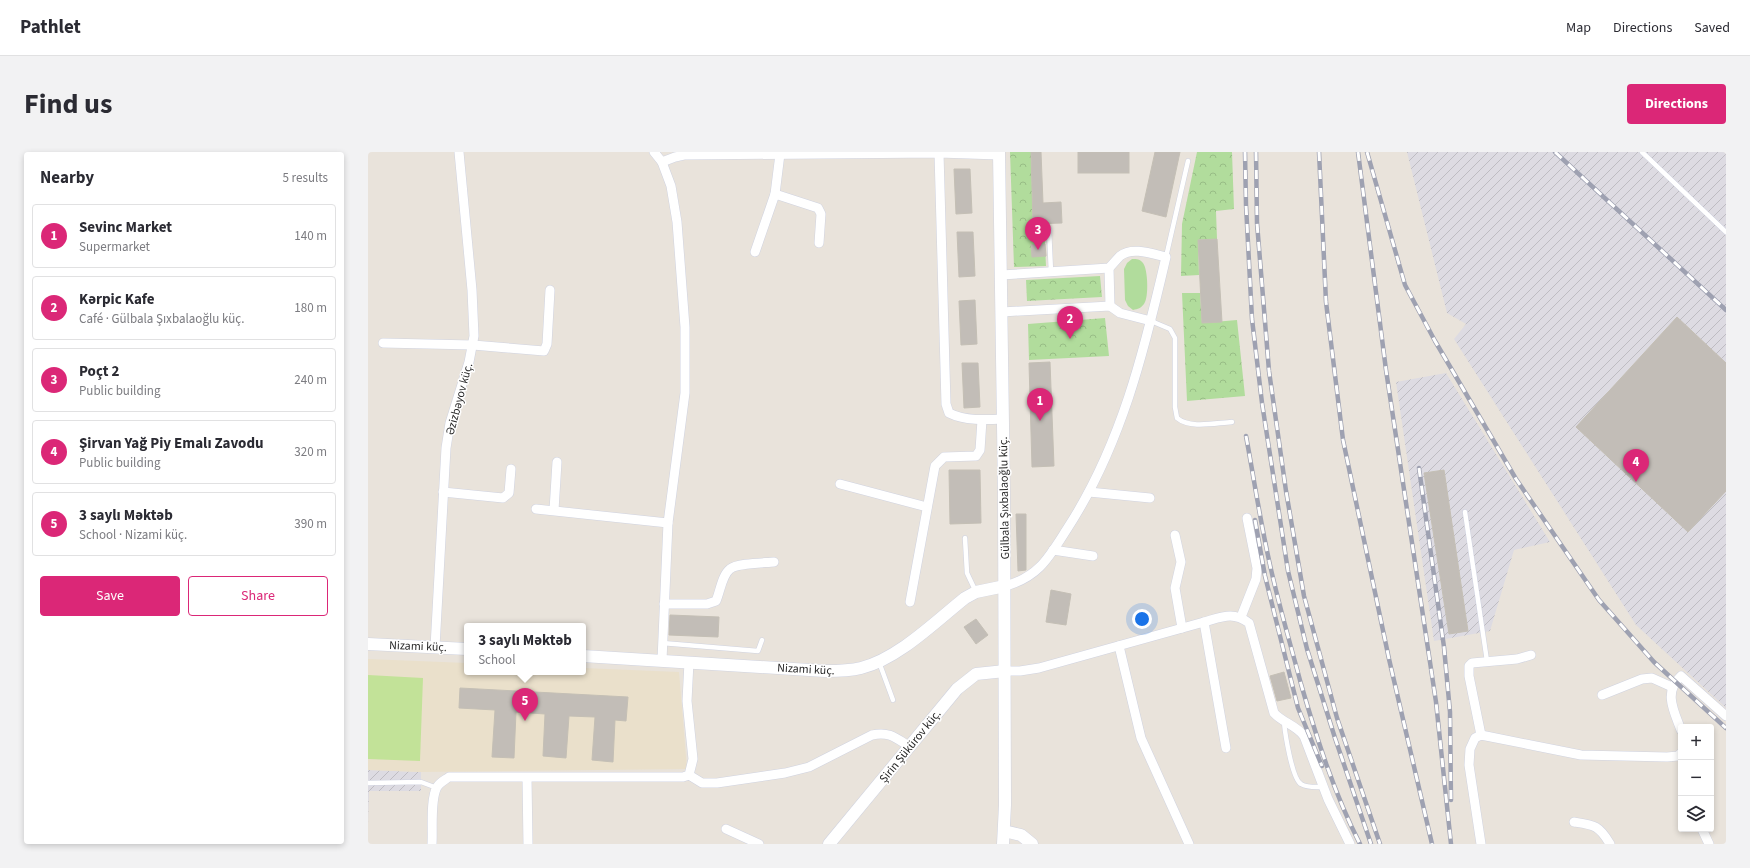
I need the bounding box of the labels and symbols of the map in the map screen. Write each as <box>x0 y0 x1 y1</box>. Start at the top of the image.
pin: 3 <box>1025 217 1051 250</box>
pin: 2 <box>1057 306 1083 339</box>
street label: Əzizbəyov küç. <box>442 361 477 437</box>
pin: 1 <box>1027 388 1053 421</box>
street label: Gülbala Şıxbalaoğlu küç. <box>995 437 1014 559</box>
pin: 4 <box>1623 449 1649 482</box>
your location <box>1132 609 1152 629</box>
street label: Nizami küç. <box>389 637 447 656</box>
street label: Nizami küç. <box>777 660 835 679</box>
pin: 5 <box>512 688 538 721</box>
street label: Şirin Şükürov küç. <box>875 706 945 787</box>

